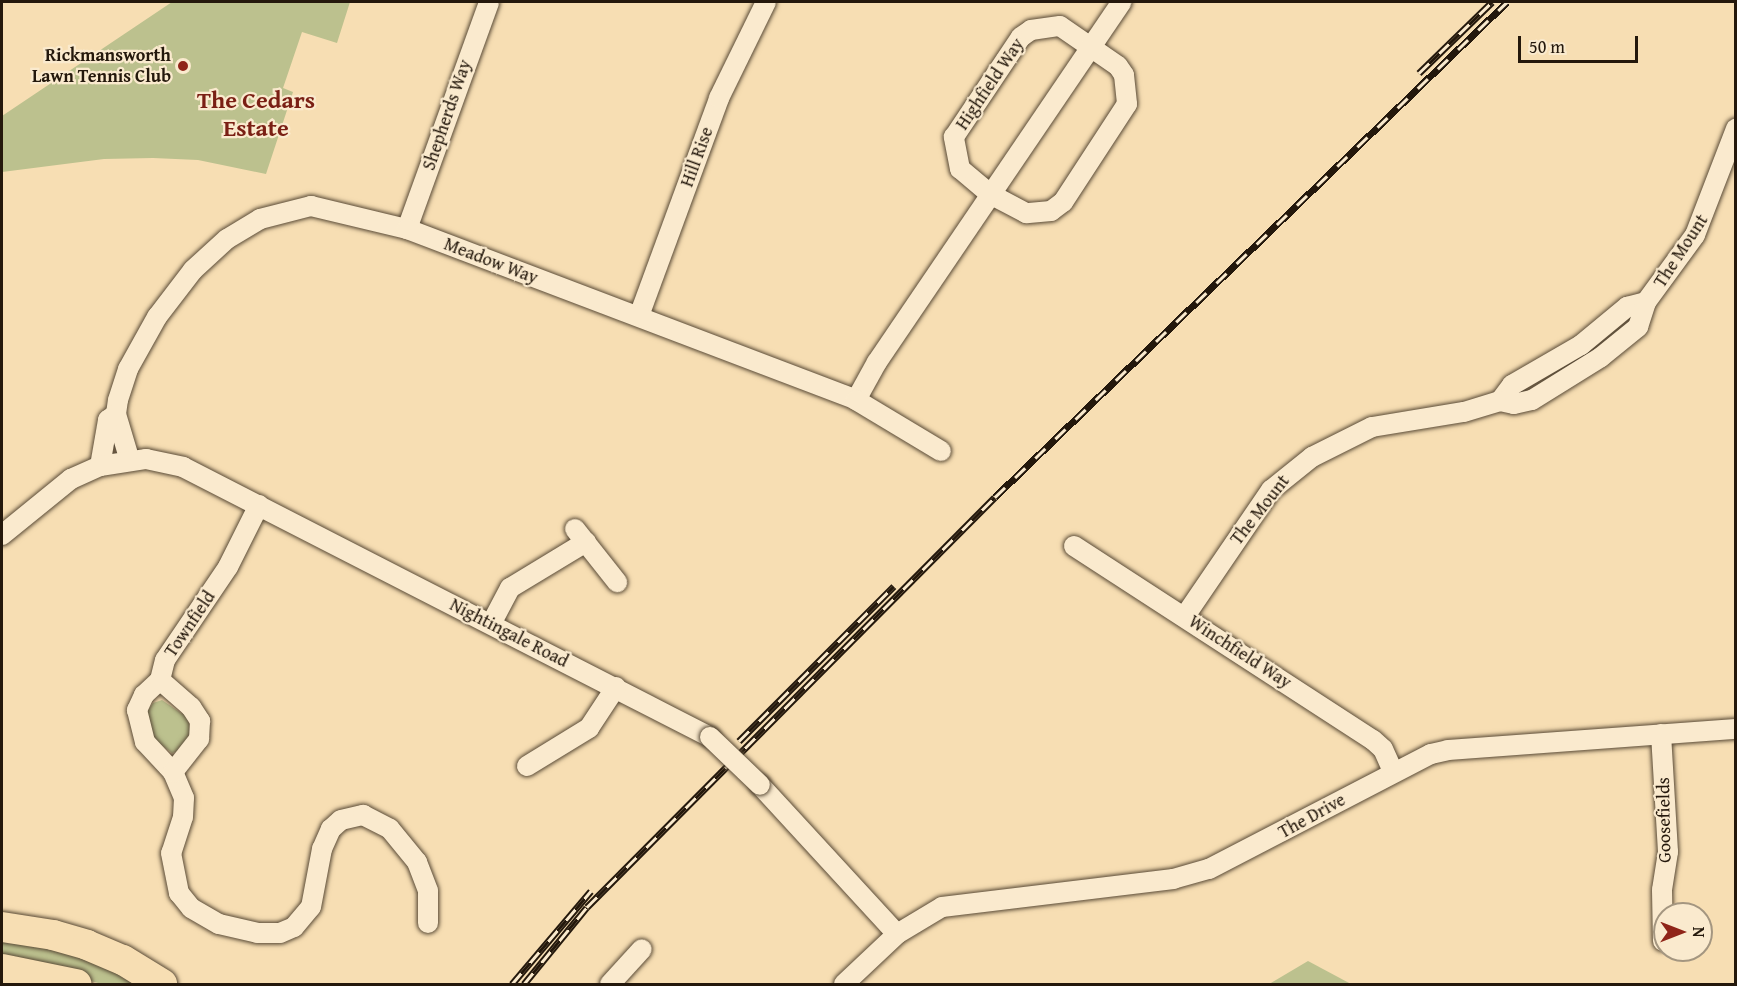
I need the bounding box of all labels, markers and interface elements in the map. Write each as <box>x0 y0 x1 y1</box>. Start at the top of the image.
scale bar <box>1521 24 1641 62</box>
text: 50 m <box>1529 33 1565 60</box>
street label: Highfield Way <box>951 34 1029 134</box>
place label: Rickmansworth Lawn Tennis Club <box>32 45 171 88</box>
street label: Shepherds Way <box>418 57 476 173</box>
marker: Rickmansworth Lawn Tennis Club <box>176 59 190 73</box>
district label: The Cedars Estate <box>197 86 315 142</box>
street label: Hill Rise <box>676 124 718 190</box>
street label: The Mount <box>1649 210 1713 292</box>
street label: Meadow Way <box>441 233 541 289</box>
street label: The Mount <box>1226 471 1294 549</box>
street label: Townfield <box>160 587 220 661</box>
street label: Nightingale Road <box>446 594 572 672</box>
street label: Winchfield Way <box>1185 611 1295 693</box>
street label: Goosefields <box>1652 777 1676 863</box>
street label: The Drive <box>1275 789 1349 843</box>
north arrow <box>1653 902 1713 962</box>
text: N <box>1687 927 1711 937</box>

